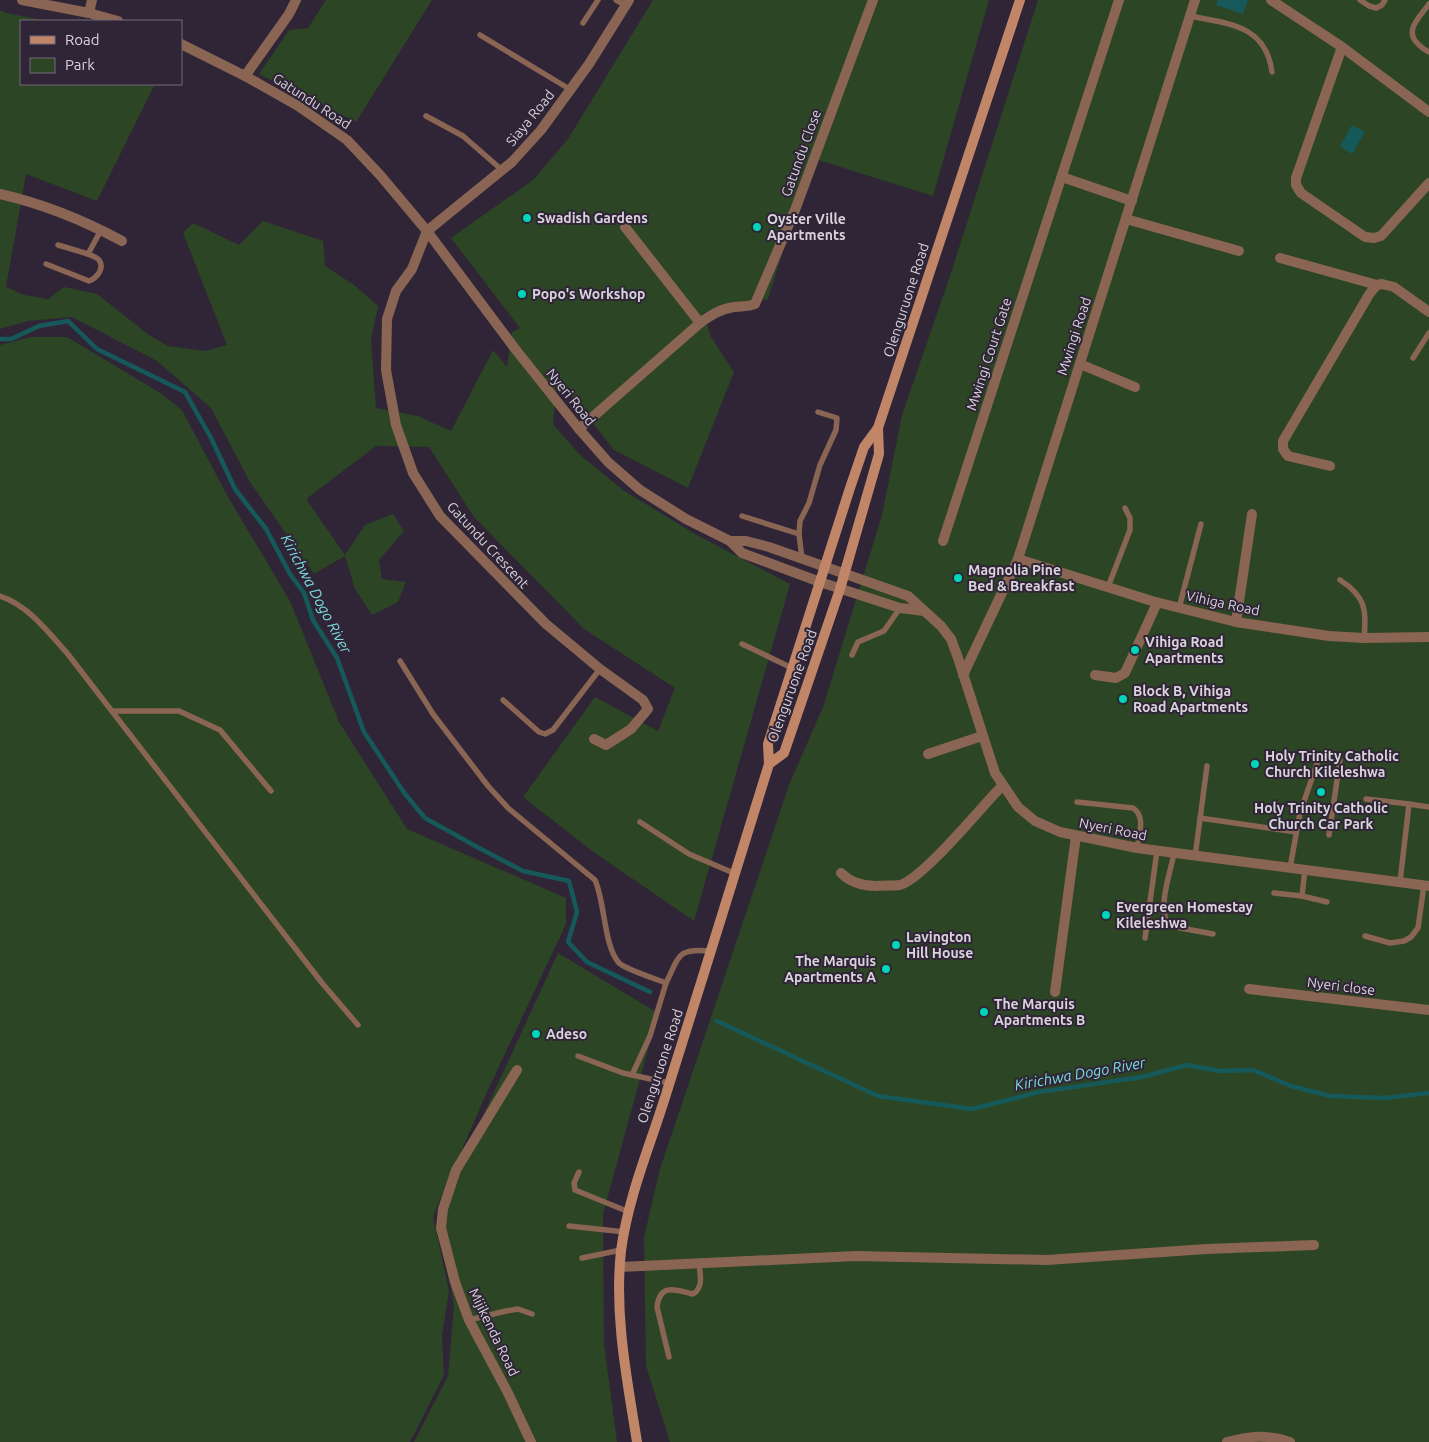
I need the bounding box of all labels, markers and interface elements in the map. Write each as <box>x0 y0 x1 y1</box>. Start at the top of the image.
legend <box>20 20 182 85</box>
text: Road <box>65 31 100 48</box>
text: Park <box>65 56 95 73</box>
street label: Gatundu Road <box>270 70 354 132</box>
street label: Siaya Road <box>503 87 557 149</box>
street label: Gatundu Close <box>778 107 824 199</box>
place label: Swadish Gardens <box>537 210 648 226</box>
place label: Oyster Ville Apartments <box>767 211 846 243</box>
marker: Swadish Gardens <box>521 212 533 224</box>
marker: Oyster Ville Apartments <box>751 221 763 233</box>
street label: Olenguruone Road <box>880 241 932 359</box>
place label: Popo's Workshop <box>532 286 645 302</box>
marker: Popo's Workshop <box>516 288 528 300</box>
street label: Mwingi Road <box>1054 295 1094 377</box>
street label: Mwingi Court Gate <box>963 296 1015 412</box>
street label: Nyeri Road <box>543 365 599 429</box>
street label: Gatundu Crescent <box>444 498 533 592</box>
water label: Kirichwa Dogo River <box>278 531 356 657</box>
place label: Magnolia Pine Bed & Breakfast <box>968 562 1074 594</box>
marker: Magnolia Pine Bed & Breakfast <box>952 572 964 584</box>
street label: Vihiga Road <box>1185 587 1261 619</box>
street label: Olenguruone Road <box>764 627 820 745</box>
place label: Vihiga Road Apartments <box>1145 634 1224 666</box>
marker: Vihiga Road Apartments <box>1129 644 1141 656</box>
place label: Block B, Vihiga Road Apartments <box>1133 683 1249 715</box>
marker: Block B, Vihiga Road Apartments <box>1117 693 1129 705</box>
place label: Holy Trinity Catholic Church Kileleshwa <box>1265 748 1399 780</box>
marker: Holy Trinity Catholic Church Kileleshwa <box>1249 758 1261 770</box>
marker: Holy Trinity Catholic Church Car Park <box>1315 786 1327 798</box>
place label: Holy Trinity Catholic Church Car Park <box>1254 800 1388 832</box>
street label: Nyeri Road <box>1078 815 1148 843</box>
place label: Evergreen Homestay Kileleshwa <box>1116 899 1253 931</box>
marker: Evergreen Homestay Kileleshwa <box>1100 909 1112 921</box>
place label: Lavington Hill House <box>906 929 973 961</box>
marker: Lavington Hill House <box>890 939 902 951</box>
place label: The Marquis Apartments A <box>784 953 876 985</box>
marker: The Marquis Apartments A <box>880 963 892 975</box>
street label: Nyeri close <box>1306 974 1376 998</box>
place label: The Marquis Apartments B <box>994 996 1085 1028</box>
marker: The Marquis Apartments B <box>978 1006 990 1018</box>
street label: Olenguruone Road <box>634 1007 686 1125</box>
place label: Adeso <box>546 1026 587 1042</box>
marker: Adeso <box>530 1028 542 1040</box>
water label: Kirichwa Dogo River <box>1013 1053 1148 1093</box>
street label: Mijikenda Road <box>466 1285 522 1379</box>

